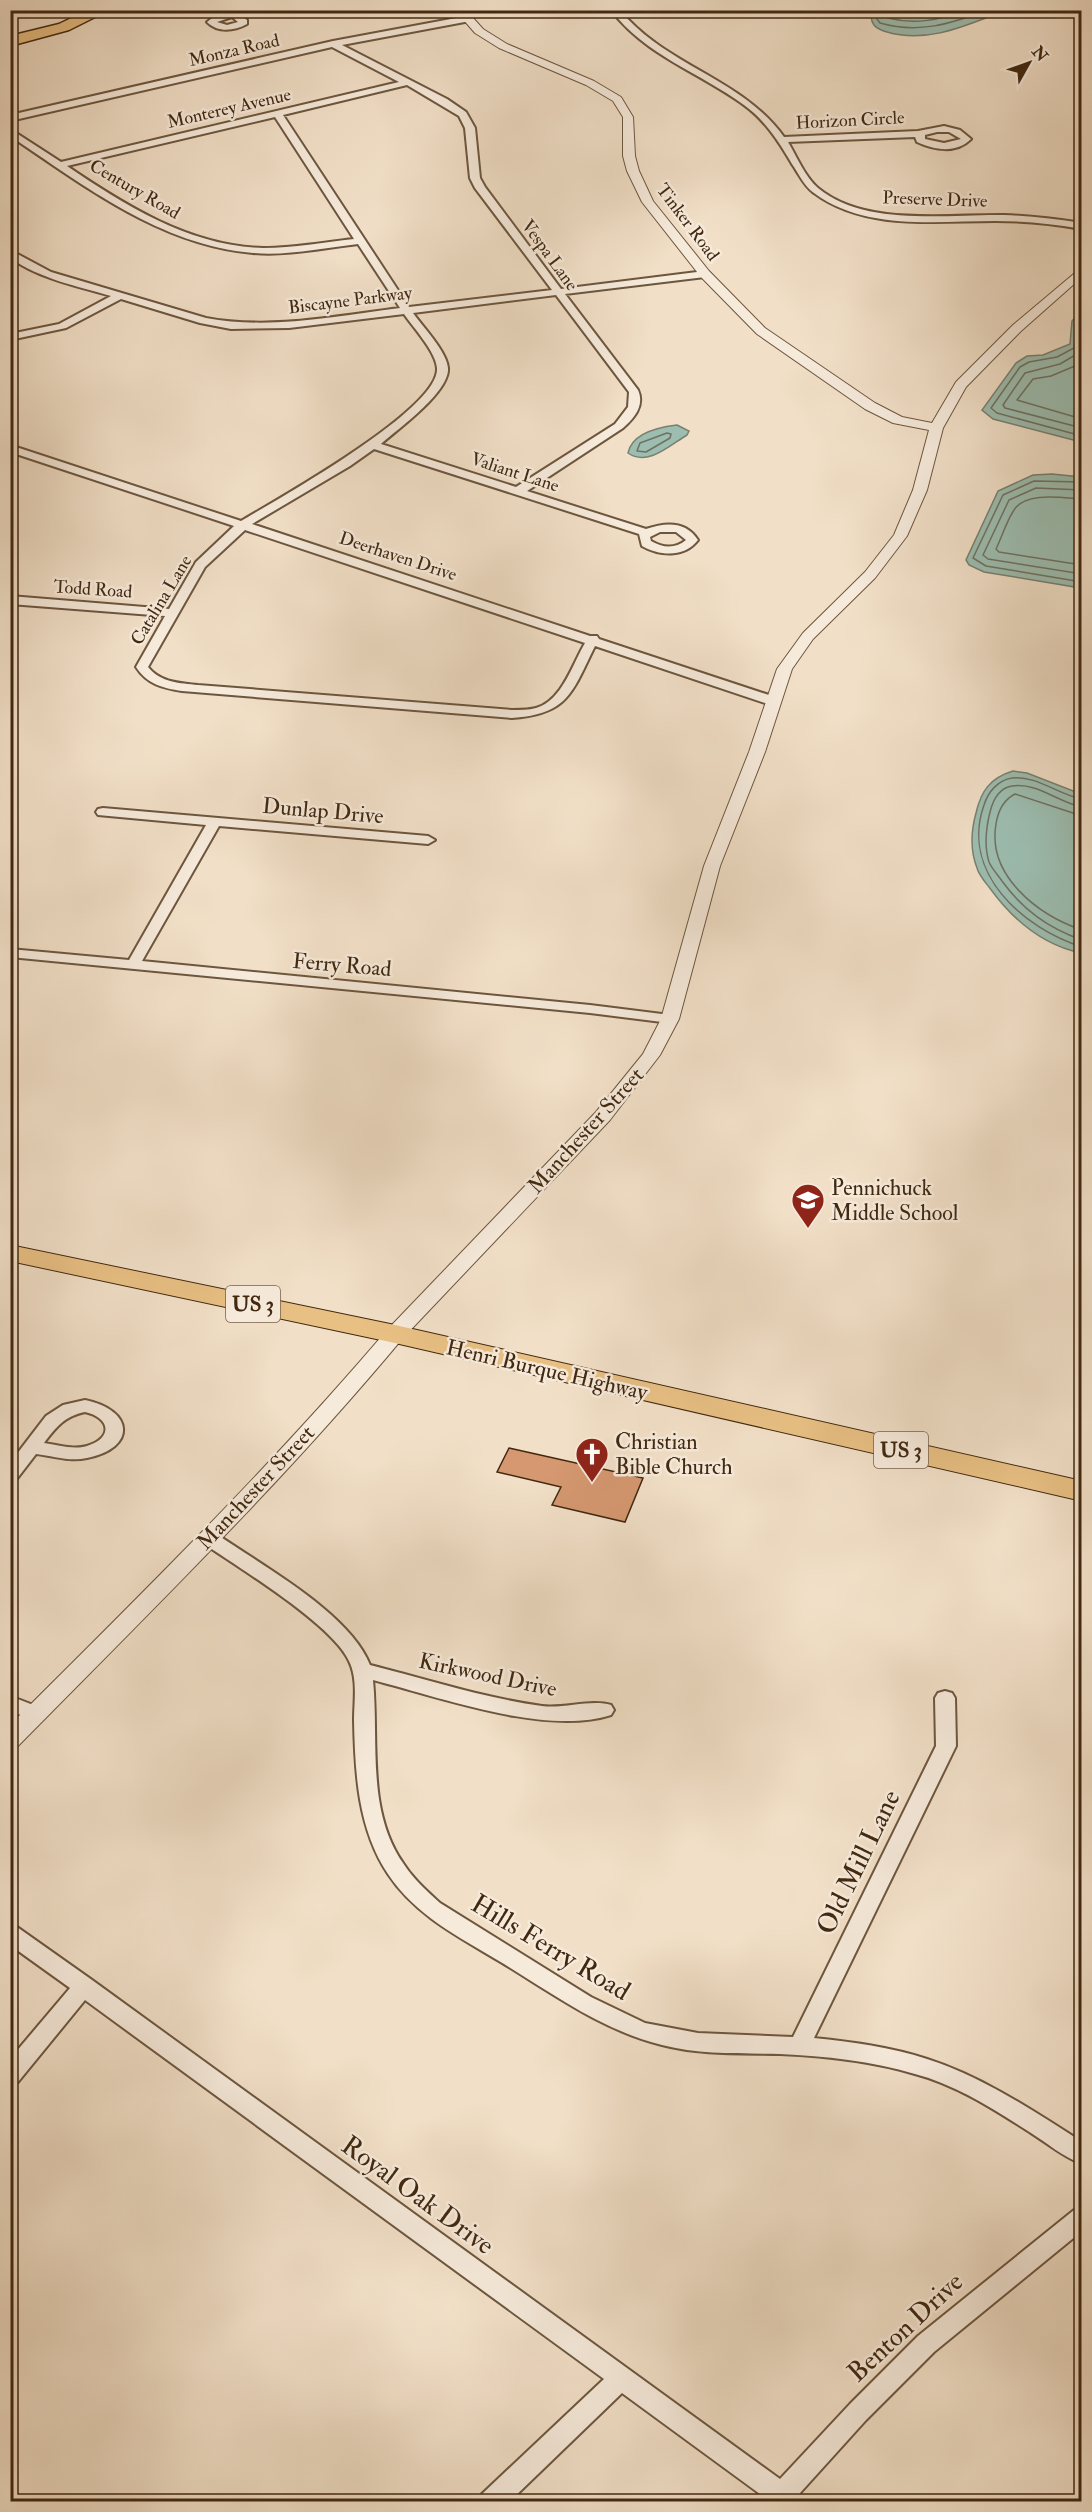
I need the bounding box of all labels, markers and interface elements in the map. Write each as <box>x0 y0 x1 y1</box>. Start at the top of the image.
street label: Monza Road <box>186 29 282 72</box>
north arrow <box>999 33 1059 93</box>
text: N <box>1027 41 1052 66</box>
street label: Monterey Avenue <box>165 83 294 134</box>
street label: Horizon Circle <box>795 106 905 135</box>
street label: Century Road <box>85 154 184 225</box>
street label: Tinker Road <box>651 179 724 266</box>
street label: Preserve Drive <box>882 186 988 213</box>
street label: Vespa Lane <box>516 215 583 296</box>
street label: Biscayne Parkway <box>287 281 414 319</box>
street label: Valiant Lane <box>468 447 562 498</box>
street label: Deerhaven Drive <box>336 527 460 586</box>
street label: Catalina Lane <box>126 551 198 649</box>
street label: Todd Road <box>53 575 133 604</box>
street label: Dunlap Drive <box>261 792 385 831</box>
street label: Ferry Road <box>291 947 393 983</box>
street label: Manchester Street <box>522 1062 650 1200</box>
place label: Pennichuck Middle School <box>831 1174 959 1227</box>
school or university icon: Pennichuck Middle School <box>790 1182 826 1229</box>
road number: US 3 <box>226 1286 280 1322</box>
street label: Henri Burque Highway <box>443 1333 650 1407</box>
street label: Manchester Street <box>191 1419 321 1556</box>
place label: Christian Bible Church <box>615 1428 733 1481</box>
road number: US 3 <box>874 1432 928 1468</box>
church icon: Christian Bible Church <box>574 1436 610 1483</box>
street label: Kirkwood Drive <box>416 1647 559 1703</box>
street label: Old Mill Lane <box>809 1785 908 1940</box>
street label: Hills Ferry Road <box>465 1887 636 2008</box>
street label: Royal Oak Drive <box>335 2129 501 2262</box>
street label: Benton Drive <box>841 2266 970 2389</box>

